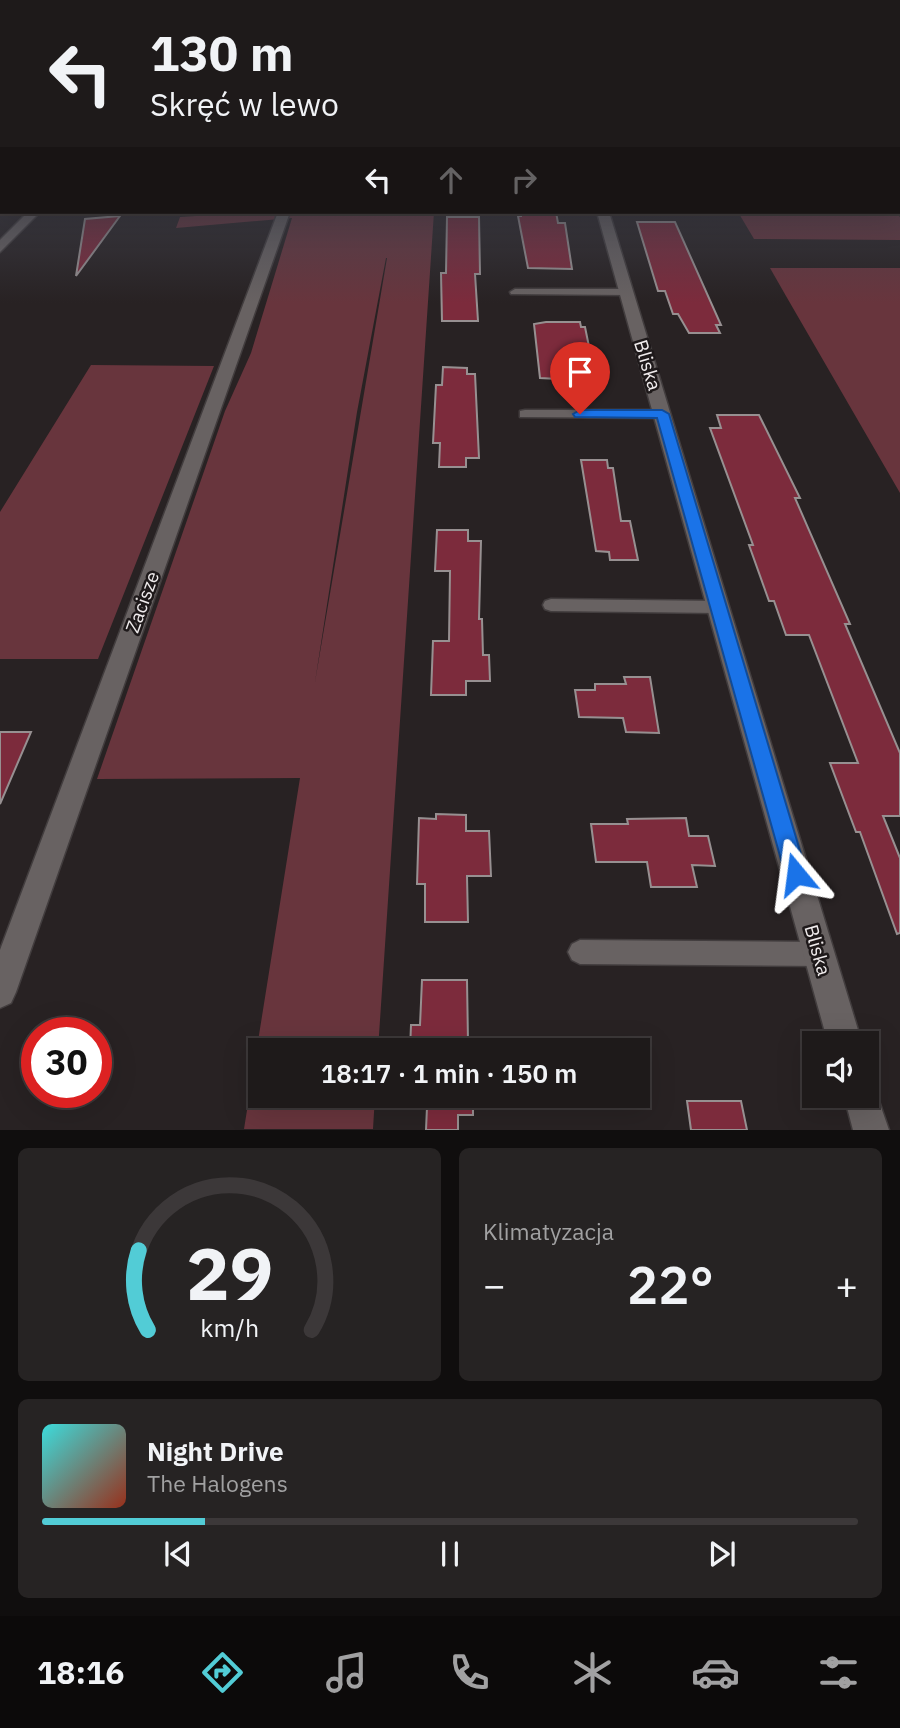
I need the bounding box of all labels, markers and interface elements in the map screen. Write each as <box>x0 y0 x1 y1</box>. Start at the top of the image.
text: 130 m <box>150 21 294 84</box>
icon: left <box>35 28 126 119</box>
text: Skręć w lewo <box>150 83 339 125</box>
icon: left <box>359 161 397 199</box>
icon: ahead <box>432 161 470 199</box>
icon: right <box>505 161 543 199</box>
street label: Bliska <box>629 337 667 393</box>
pin <box>550 342 610 414</box>
icon: arrive <box>561 353 599 391</box>
street label: Zacisze <box>120 568 164 636</box>
position arrow <box>759 837 833 911</box>
street label: Bliska <box>799 922 837 978</box>
speed limit sign: 30 <box>21 1017 112 1108</box>
map controls <box>802 1031 879 1108</box>
button: sound <box>802 1031 879 1108</box>
text: 18:17 · 1 min · 150 m <box>321 1056 577 1090</box>
text: Klimatyzacja <box>483 1216 614 1246</box>
text: 29 <box>186 1226 273 1321</box>
text: 22° <box>627 1251 714 1318</box>
text: − <box>483 1260 506 1309</box>
text: + <box>835 1260 858 1309</box>
text: km/h <box>200 1311 259 1344</box>
text: Night Drive <box>147 1434 284 1468</box>
text: The Halogens <box>147 1468 288 1498</box>
icon: previous <box>159 1535 197 1573</box>
icon: pause <box>431 1535 469 1573</box>
icon: next <box>703 1535 741 1573</box>
icon: directions <box>198 1648 247 1697</box>
icon: music <box>322 1648 371 1697</box>
icon: phone <box>445 1648 494 1697</box>
icon: climate <box>568 1648 617 1697</box>
icon: car <box>691 1648 740 1697</box>
icon: filters <box>814 1648 863 1697</box>
text: 18:16 <box>37 1651 124 1693</box>

